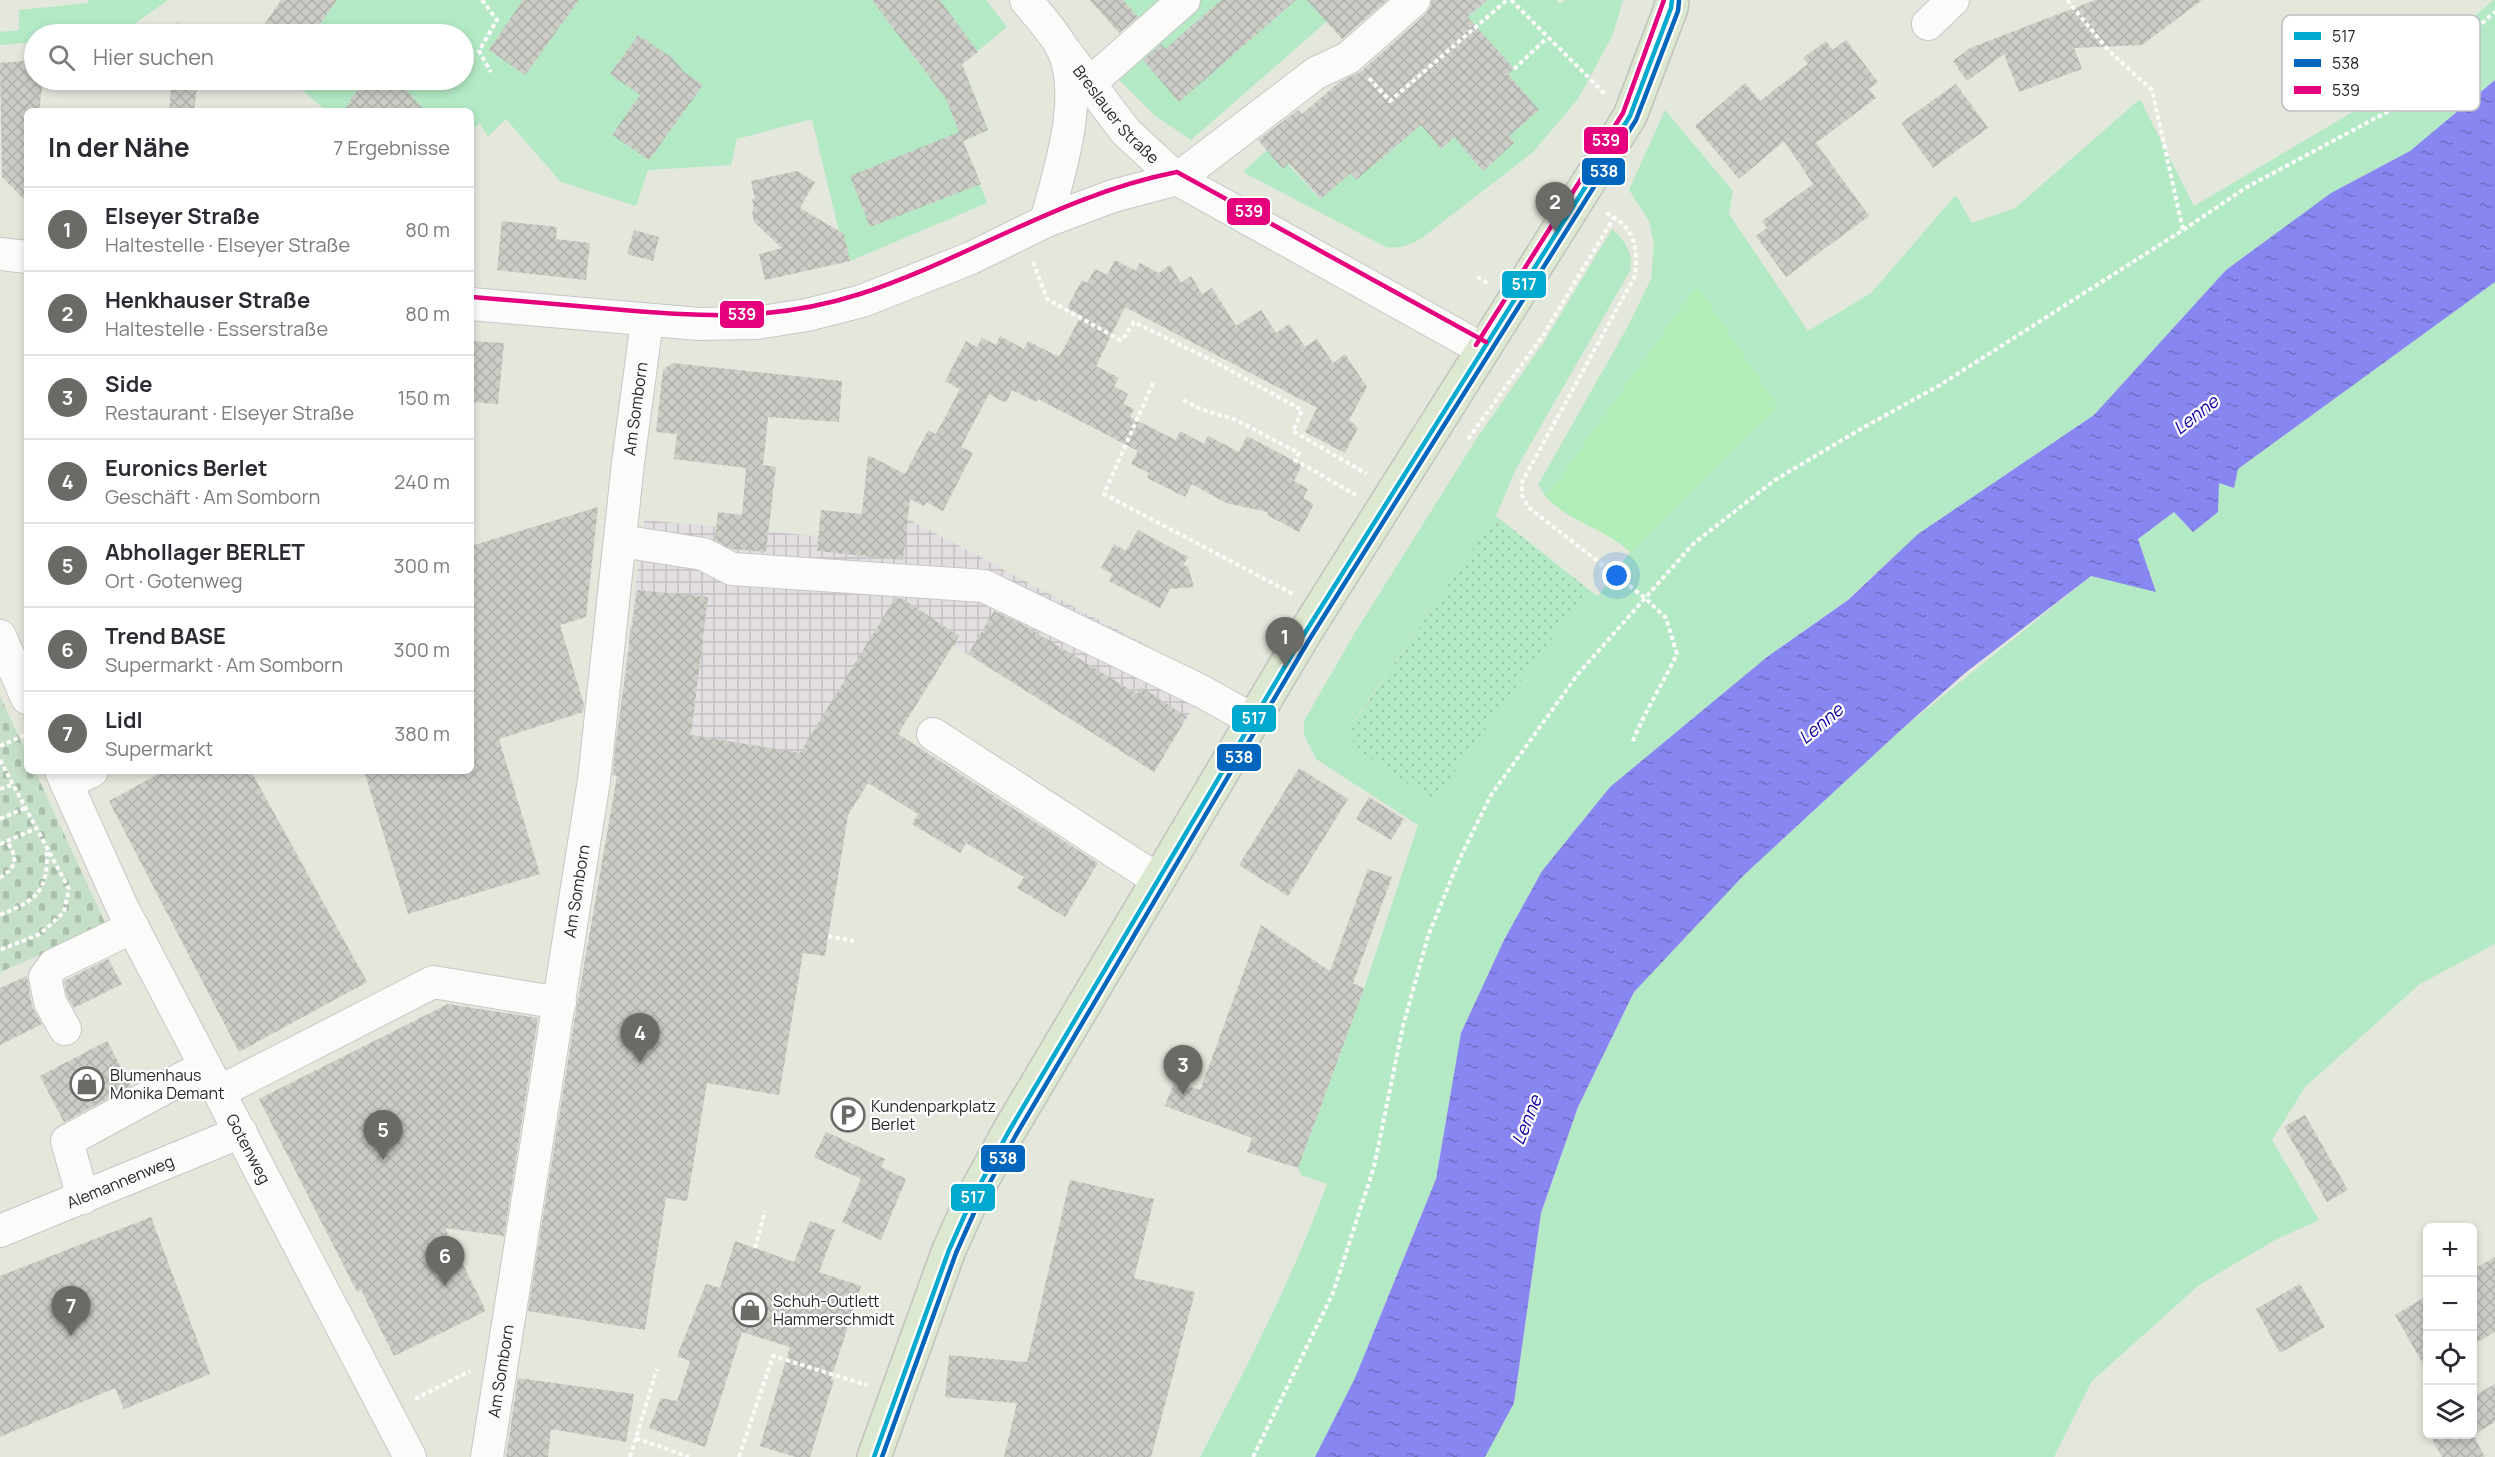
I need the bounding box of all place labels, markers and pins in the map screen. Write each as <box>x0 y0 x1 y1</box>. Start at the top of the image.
pin: 2 <box>1536 182 1574 232</box>
pin: 1 <box>1266 618 1304 667</box>
pin: 4 <box>620 1014 660 1063</box>
pin: 3 <box>1164 1046 1202 1095</box>
place label: Blumenhaus Monika Demant <box>110 1064 224 1104</box>
shop icon: Blumenhaus Monika Demant <box>69 1066 105 1102</box>
place label: Kundenparkplatz Berlet <box>871 1095 996 1135</box>
parking icon: Kundenparkplatz Berlet <box>830 1097 866 1133</box>
pin: 5 <box>364 1110 403 1160</box>
pin: 6 <box>426 1236 464 1286</box>
pin: 7 <box>52 1286 90 1336</box>
place label: Schuh-Outlett Hammerschmidt <box>773 1290 895 1330</box>
shop icon: Schuh-Outlett Hammerschmidt <box>732 1292 768 1328</box>

